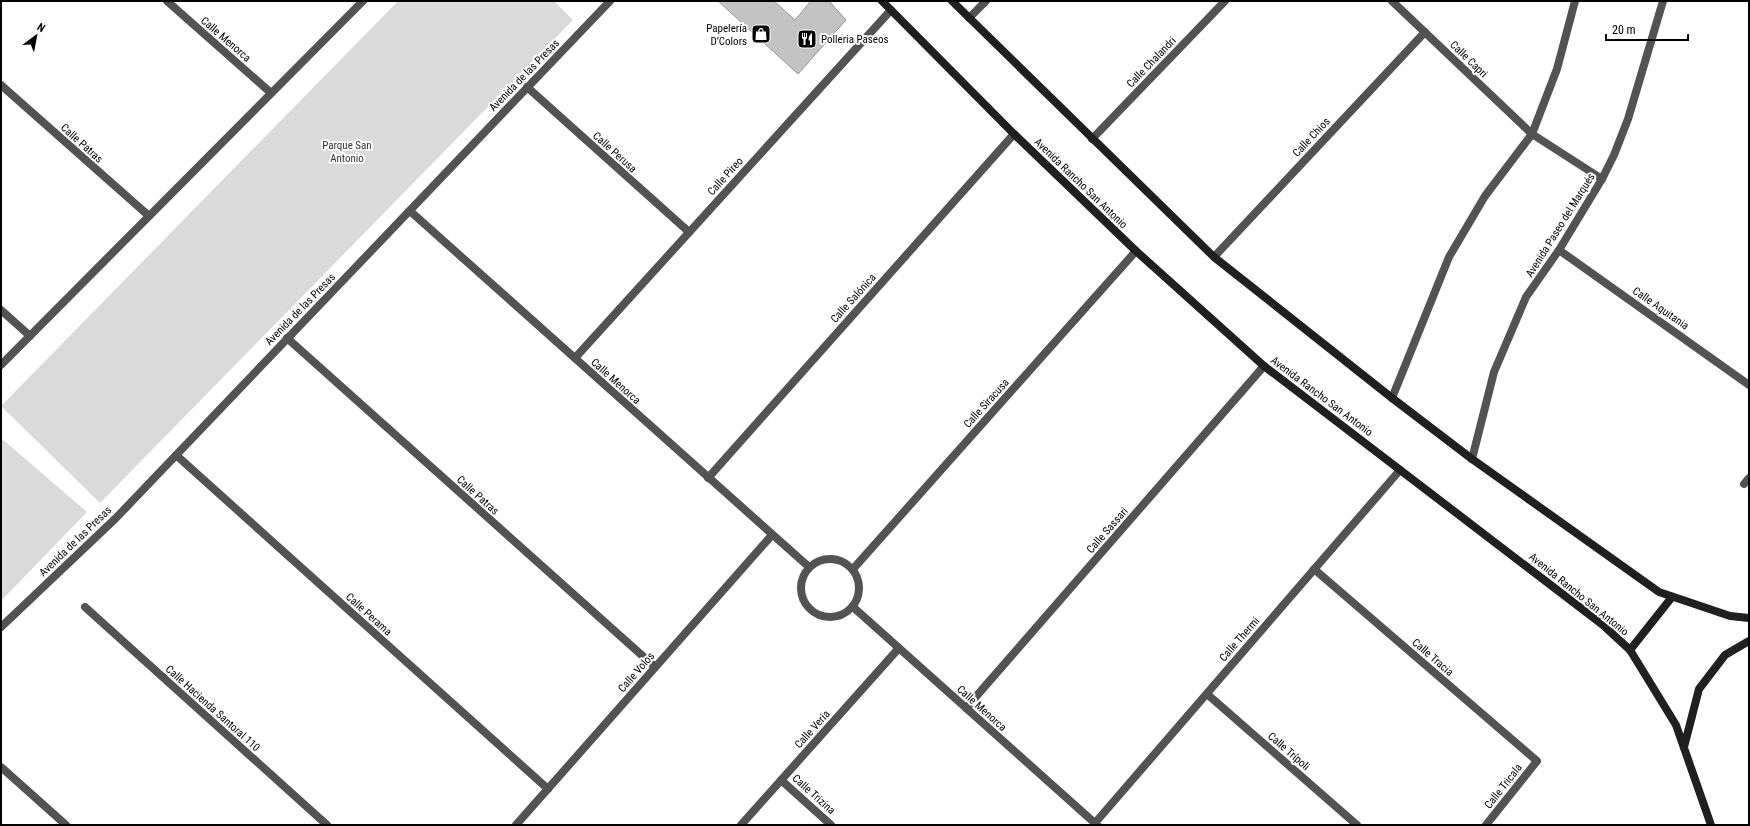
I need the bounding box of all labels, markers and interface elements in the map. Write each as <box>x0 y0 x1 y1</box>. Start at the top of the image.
street label: Calle Menorca <box>198 14 253 65</box>
north arrow <box>16 16 56 56</box>
scale bar <box>1606 16 1688 42</box>
text: N <box>35 21 48 35</box>
place label: Papelería D’Colors <box>706 22 747 48</box>
shop icon: Papelería D’Colors <box>750 23 772 45</box>
text: 20 m <box>1612 23 1636 37</box>
restaurant icon: Polleria Paseos <box>796 28 818 50</box>
place label: Polleria Paseos <box>821 33 888 46</box>
street label: Calle Chalandri <box>1124 34 1179 90</box>
street label: Avenida de las Presas <box>487 37 562 114</box>
street label: Calle Capri <box>1447 38 1490 80</box>
street label: Calle Chios <box>1290 115 1333 160</box>
street label: Calle Patras <box>58 121 105 166</box>
street label: Calle Perusa <box>590 129 639 175</box>
street label: Avenida Rancho San Antonio <box>1031 135 1130 232</box>
park label: Parque San Antonio <box>322 139 372 165</box>
street label: Calle Pireo <box>705 154 746 198</box>
street label: Avenida Paseo del Marqués <box>1523 171 1598 280</box>
street label: Avenida de las Presas <box>263 271 338 348</box>
street label: Calle Salónica <box>828 271 879 326</box>
street label: Calle Aquitania <box>1630 284 1691 333</box>
street label: Avenida Rancho San Antonio <box>1268 354 1376 439</box>
street label: Calle Menorca <box>588 356 643 407</box>
street label: Calle Siracusa <box>961 376 1012 431</box>
street label: Calle Patras <box>454 473 501 518</box>
street label: Avenida de las Presas <box>37 504 114 579</box>
street label: Calle Sassari <box>1084 505 1131 556</box>
street label: Avenida Rancho San Antonio <box>1526 550 1631 639</box>
street label: Calle Perama <box>343 590 394 638</box>
street label: Calle Thermi <box>1217 615 1262 664</box>
street label: Calle Tracia <box>1409 636 1456 679</box>
street label: Calle Volos <box>615 650 657 695</box>
street label: Calle Hacienda Santoral 110 <box>163 663 262 754</box>
street label: Calle Menorca <box>954 683 1009 734</box>
street label: Calle Veria <box>792 708 833 751</box>
street label: Calle Trípoli <box>1265 730 1312 773</box>
street label: Calle Tricala <box>1482 761 1525 811</box>
street label: Calle Trizina <box>790 772 838 817</box>

